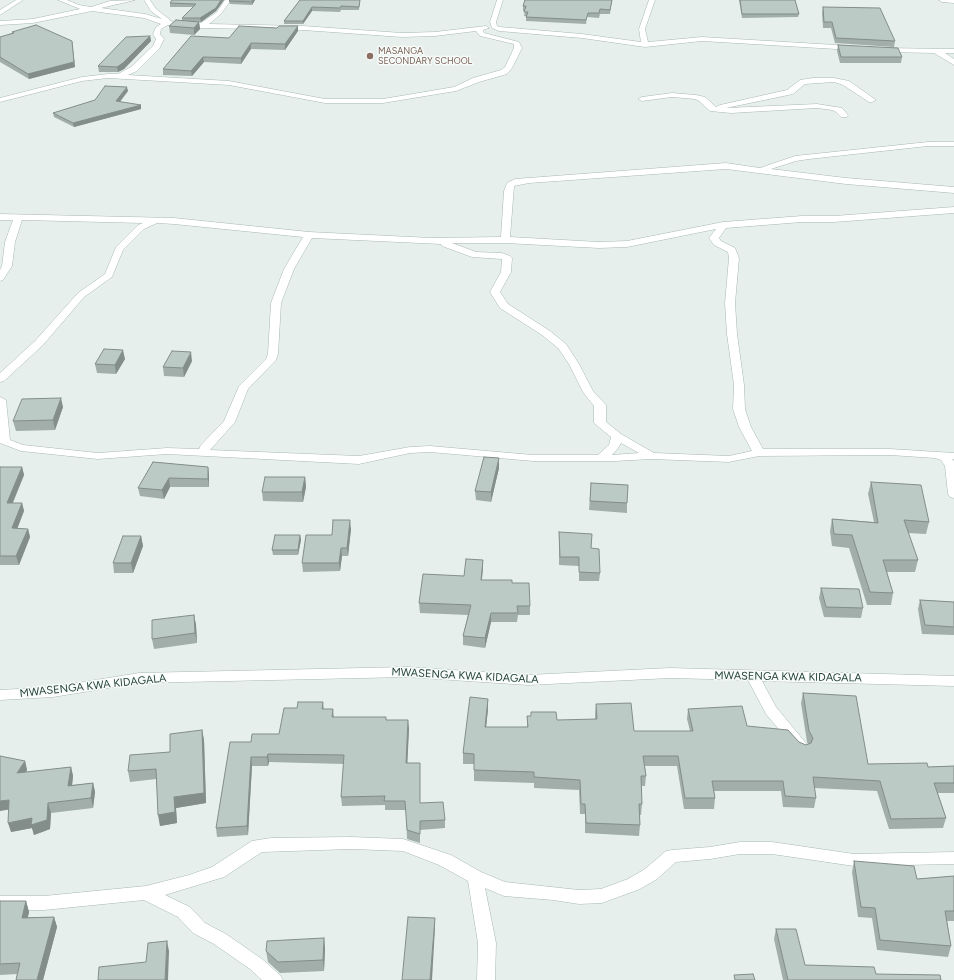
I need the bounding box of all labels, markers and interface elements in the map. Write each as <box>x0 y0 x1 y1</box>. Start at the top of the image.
place label: MASANGA SECONDARY SCHOOL <box>378 46 472 67</box>
marker: MASANGA SECONDARY SCHOOL <box>365 51 375 61</box>
street label: MWASENGA KWA KIDAGALA <box>391 666 539 686</box>
street label: MWASENGA KWA KIDAGALA <box>714 669 862 685</box>
street label: MWASENGA KWA KIDAGALA <box>19 672 167 700</box>

